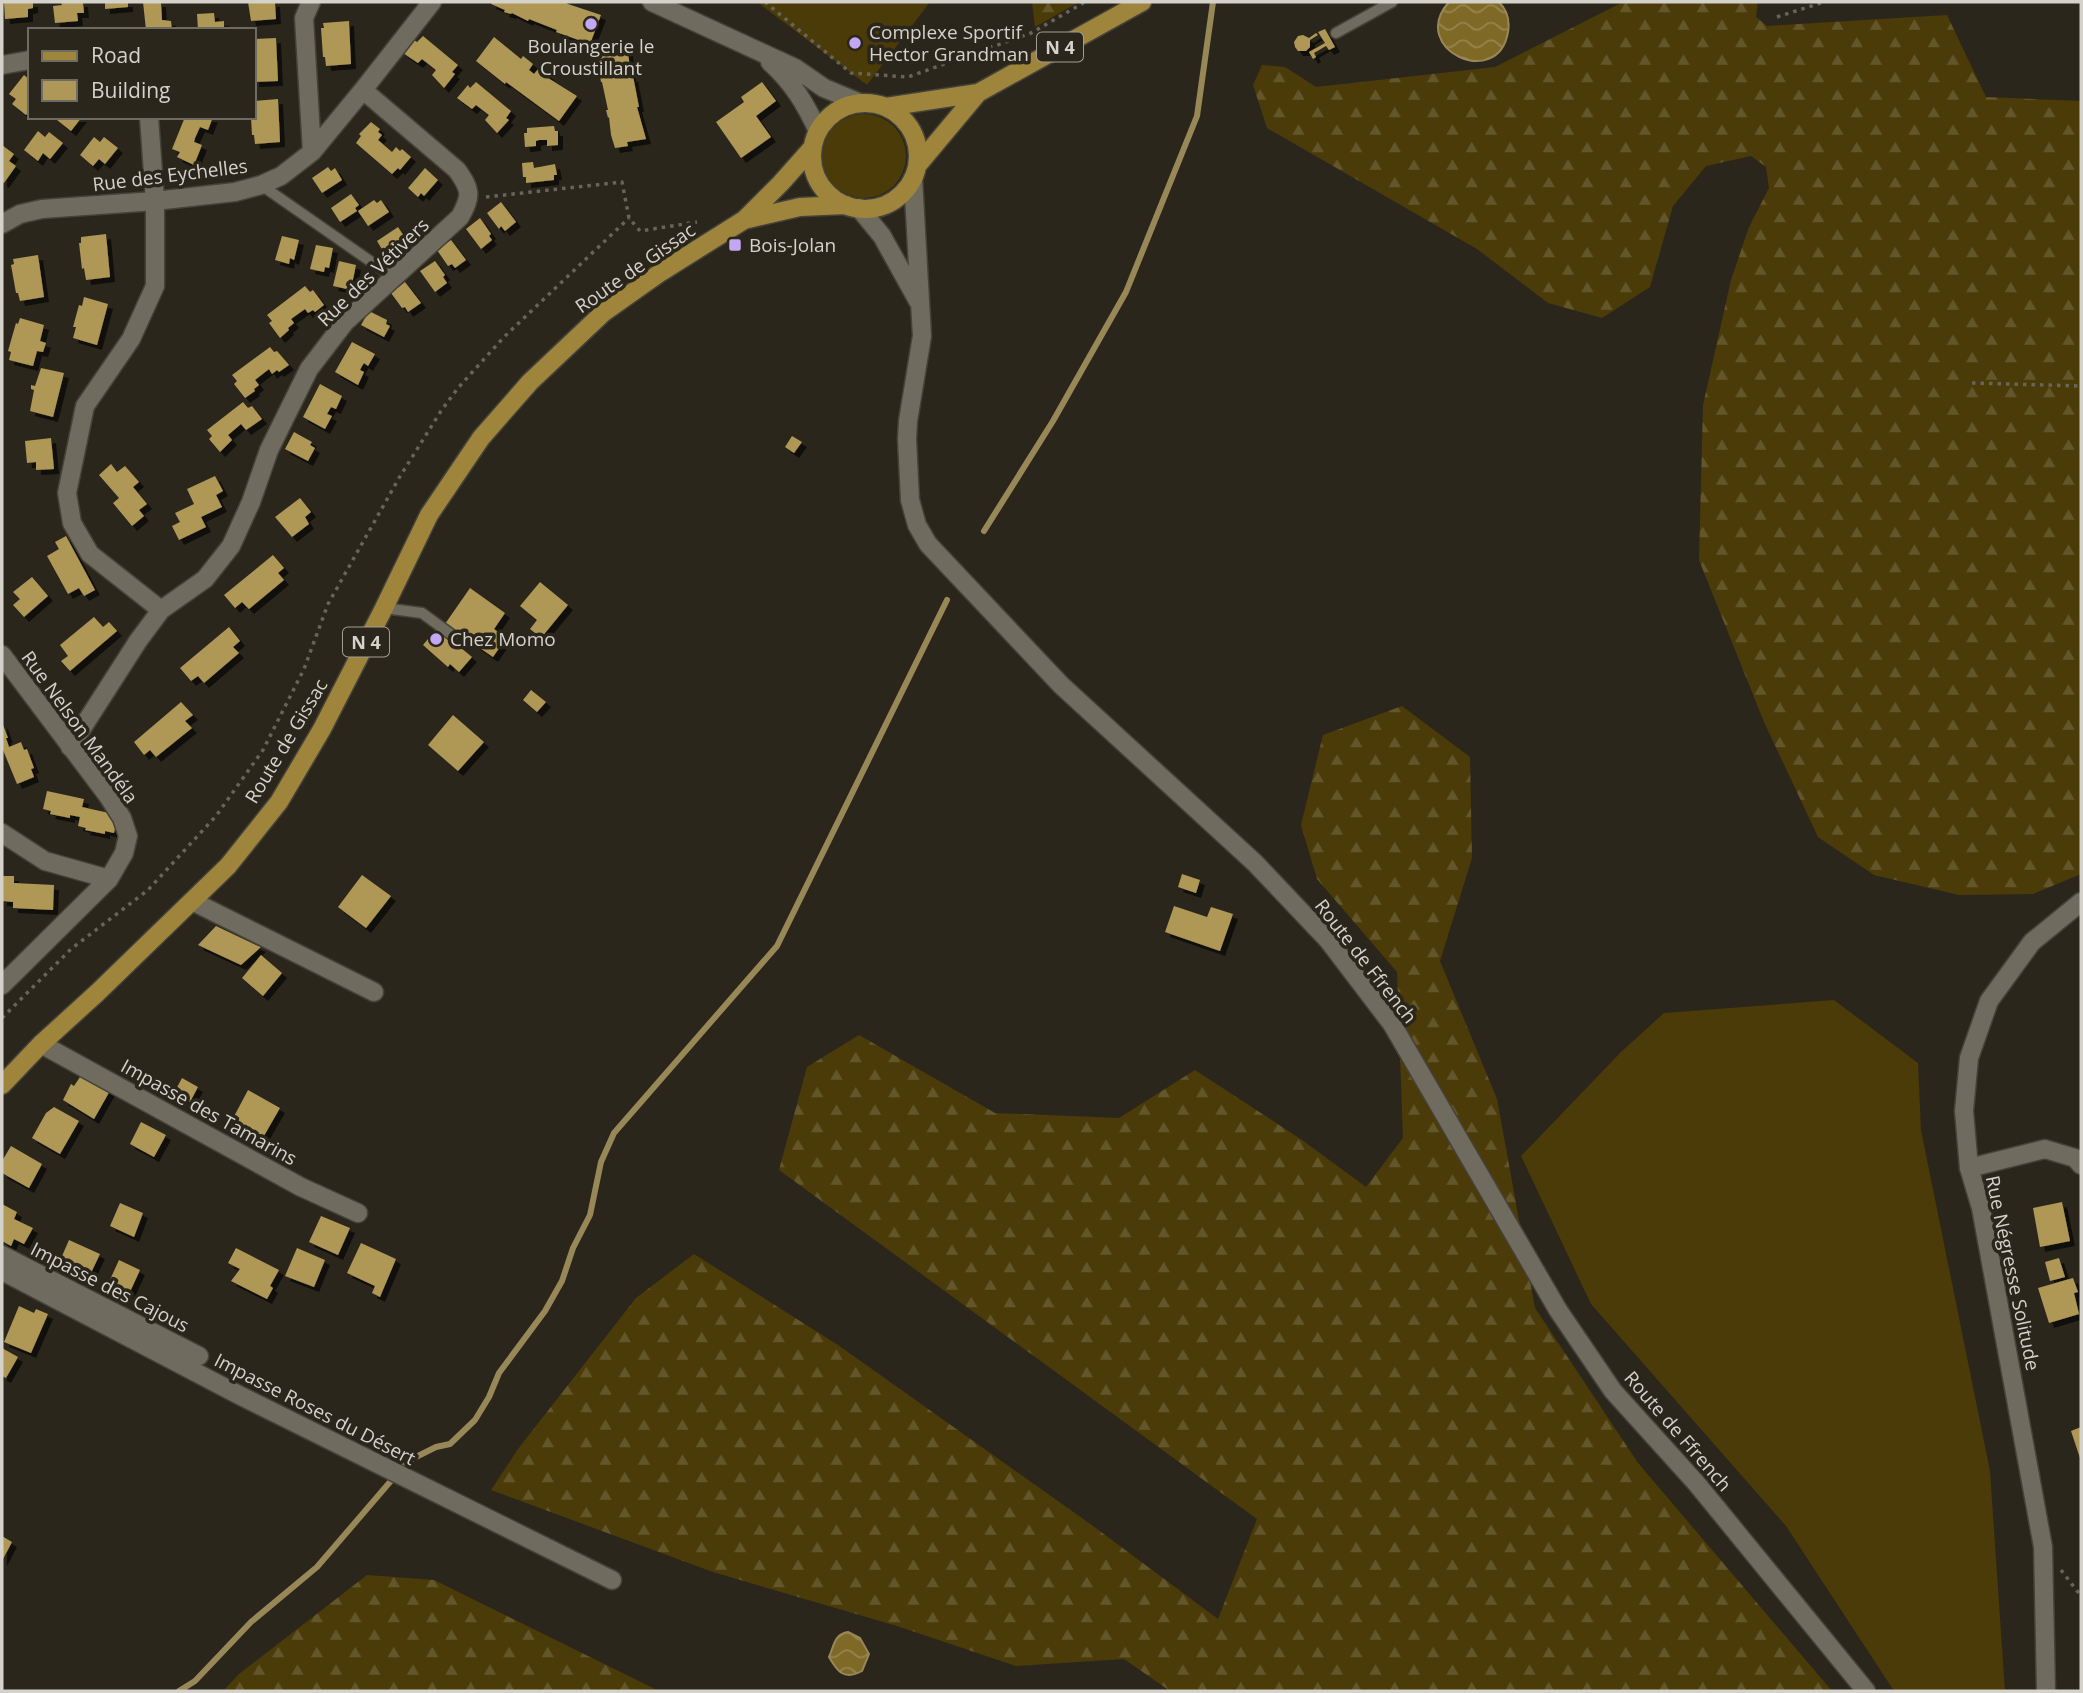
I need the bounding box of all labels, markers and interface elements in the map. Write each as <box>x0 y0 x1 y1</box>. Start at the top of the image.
marker: Boulangerie le Croustillant <box>583 16 599 32</box>
place label: Complexe Sportif Hector Grandman <box>869 19 1029 67</box>
legend <box>28 28 256 119</box>
road number: N 4 <box>1037 32 1083 62</box>
place label: Boulangerie le Croustillant <box>528 33 654 81</box>
marker: Complexe Sportif Hector Grandman <box>847 35 863 51</box>
text: Road <box>91 41 141 69</box>
text: Building <box>91 76 170 104</box>
street label: Rue des Eychelles <box>91 153 249 197</box>
street label: Rue des Vétivers <box>312 212 434 332</box>
street label: Route de Gissac <box>570 217 700 319</box>
place label: Bois-Jolan <box>749 232 836 258</box>
marker: Bois-Jolan <box>727 237 743 253</box>
place label: Chez Momo <box>450 626 556 652</box>
road number: N 4 <box>343 628 389 656</box>
marker: Chez Momo <box>428 631 444 647</box>
street label: Rue Nelson Mandéla <box>16 645 144 809</box>
street label: Route de Gissac <box>239 674 333 808</box>
street label: Route de Ffrench <box>1309 893 1423 1029</box>
street label: Impasse des Tamarins <box>116 1053 302 1171</box>
street label: Rue Négresse Solitude <box>1980 1173 2046 1373</box>
street label: Impasse des Cajous <box>26 1236 194 1338</box>
street label: Impasse Roses du Désert <box>210 1347 420 1471</box>
street label: Route de Ffrench <box>1619 1365 1737 1497</box>

